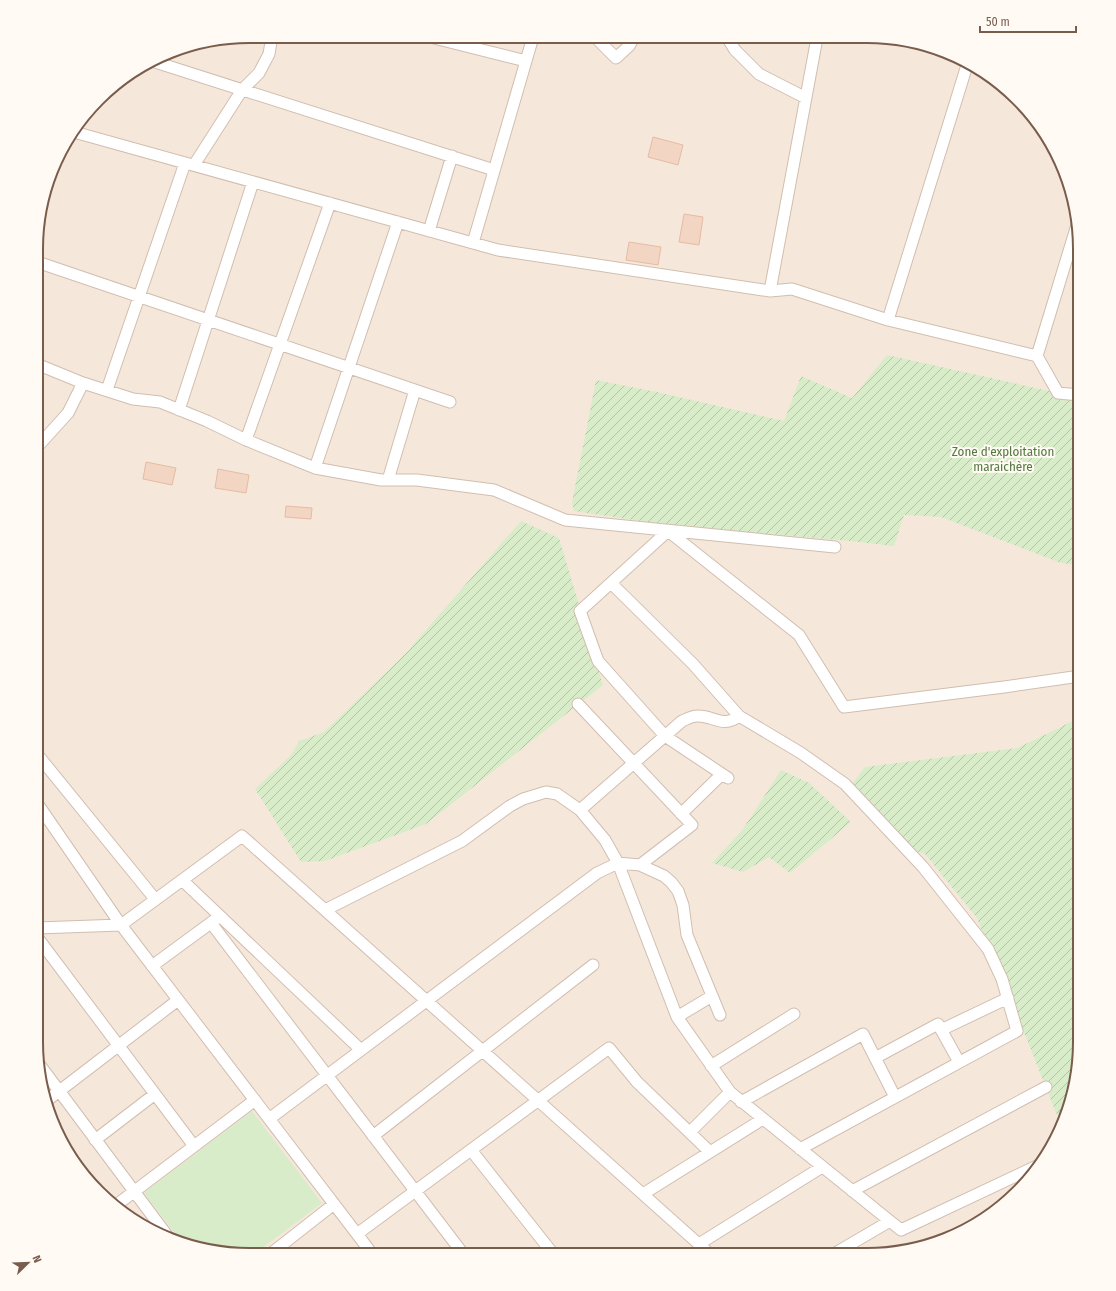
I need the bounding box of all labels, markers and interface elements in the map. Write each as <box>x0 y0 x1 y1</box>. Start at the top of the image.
scale bar <box>980 8 1076 34</box>
text: 50 m <box>986 15 1010 29</box>
park label: Zone d'exploitation maraichère <box>952 444 1054 474</box>
north arrow <box>8 1243 48 1283</box>
text: N <box>29 1254 44 1265</box>

